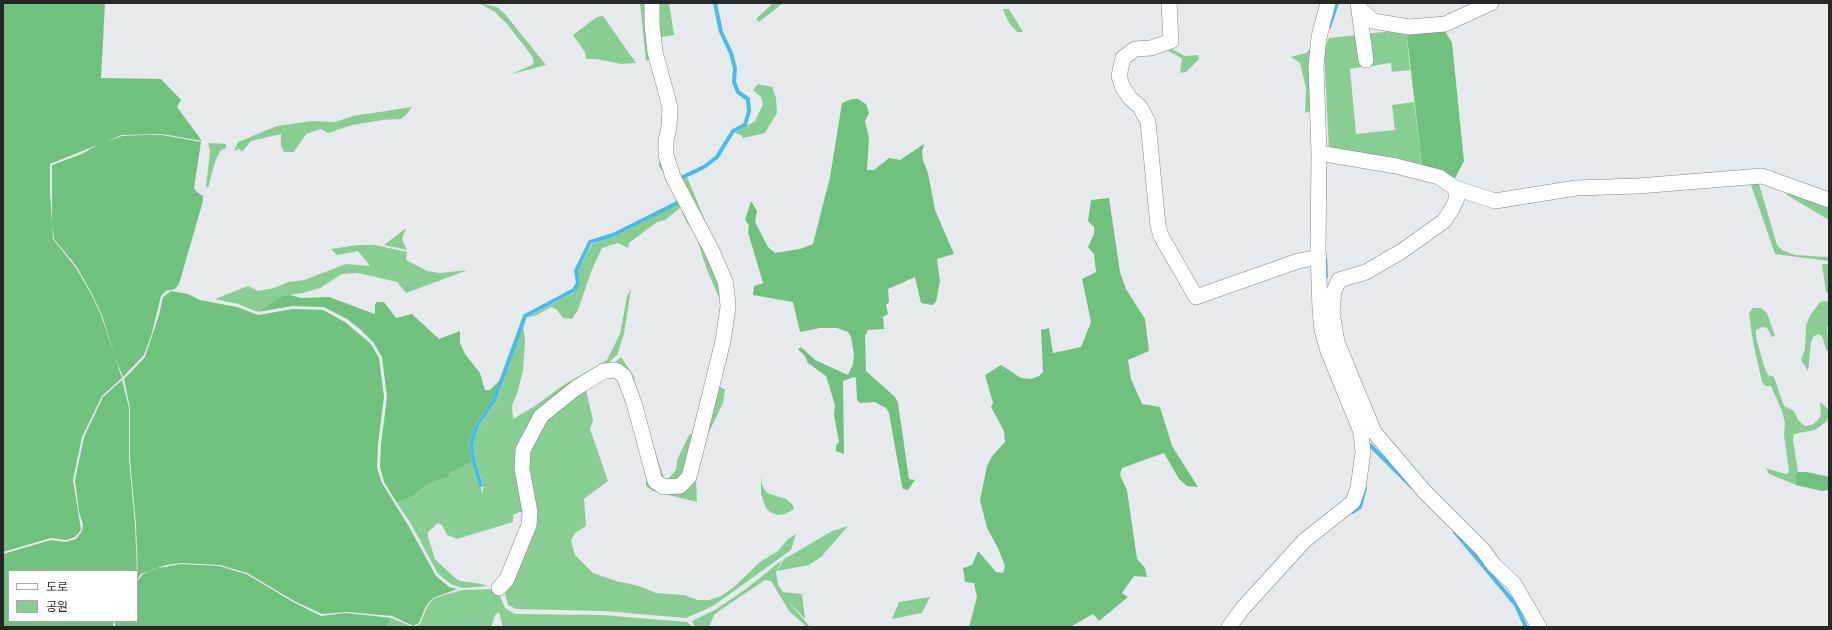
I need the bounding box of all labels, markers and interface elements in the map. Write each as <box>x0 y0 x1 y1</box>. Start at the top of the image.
legend <box>8 570 138 622</box>
text: 도로 <box>46 579 68 595</box>
text: 공원 <box>46 599 68 615</box>

